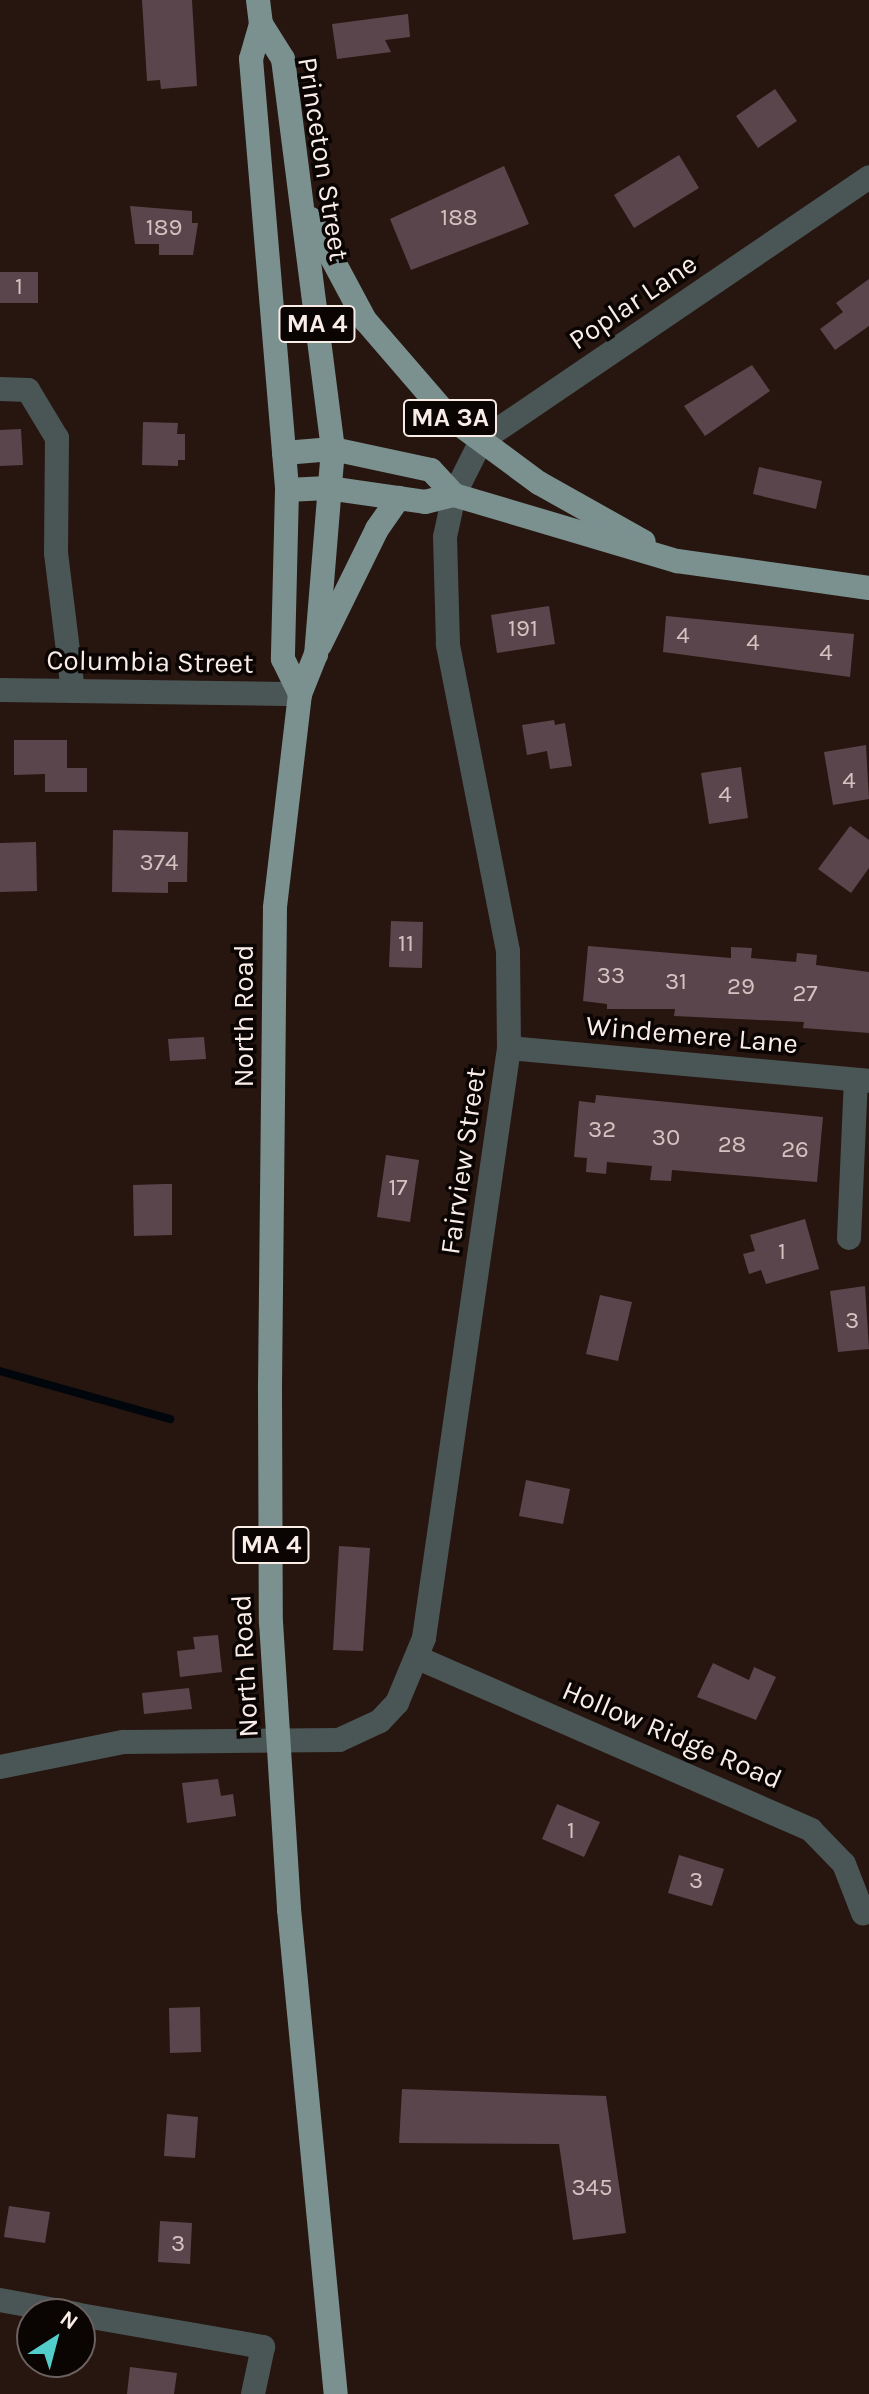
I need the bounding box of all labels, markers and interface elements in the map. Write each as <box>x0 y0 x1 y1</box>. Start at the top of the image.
street label: Princeton Street <box>290 55 356 263</box>
house number: 188 <box>440 204 478 232</box>
house number: 189 <box>146 214 182 242</box>
street label: Poplar Lane <box>563 247 703 357</box>
house number: 1 <box>15 273 23 301</box>
road number: MA 4 <box>277 302 357 346</box>
road number: MA 3A <box>402 396 498 440</box>
house number: 191 <box>508 615 538 643</box>
house number: 4 <box>676 622 690 650</box>
house number: 4 <box>746 629 760 657</box>
house number: 4 <box>819 639 833 667</box>
street label: Columbia Street <box>46 643 254 681</box>
house number: 4 <box>842 767 856 795</box>
house number: 4 <box>718 781 732 809</box>
house number: 374 <box>140 849 178 877</box>
house number: 11 <box>398 930 414 958</box>
street label: North Road <box>227 944 261 1088</box>
house number: 33 <box>597 962 625 990</box>
house number: 31 <box>665 968 687 996</box>
house number: 29 <box>727 973 755 1001</box>
house number: 27 <box>792 980 818 1008</box>
street label: Windemere Lane <box>585 1009 799 1061</box>
street label: Fairview Street <box>433 1065 493 1257</box>
house number: 32 <box>588 1116 616 1144</box>
house number: 30 <box>652 1124 680 1152</box>
house number: 28 <box>718 1131 746 1159</box>
house number: 26 <box>781 1136 809 1164</box>
house number: 17 <box>388 1174 408 1202</box>
house number: 1 <box>778 1238 786 1266</box>
house number: 3 <box>845 1307 859 1335</box>
road number: MA 4 <box>231 1523 311 1567</box>
street label: North Road <box>224 1594 266 1738</box>
street label: Hollow Ridge Road <box>557 1674 787 1796</box>
house number: 1 <box>567 1817 575 1845</box>
house number: 3 <box>689 1867 703 1895</box>
house number: 345 <box>571 2174 613 2202</box>
house number: 3 <box>171 2230 185 2258</box>
north arrow <box>16 2298 96 2378</box>
text: N <box>55 2305 83 2335</box>

